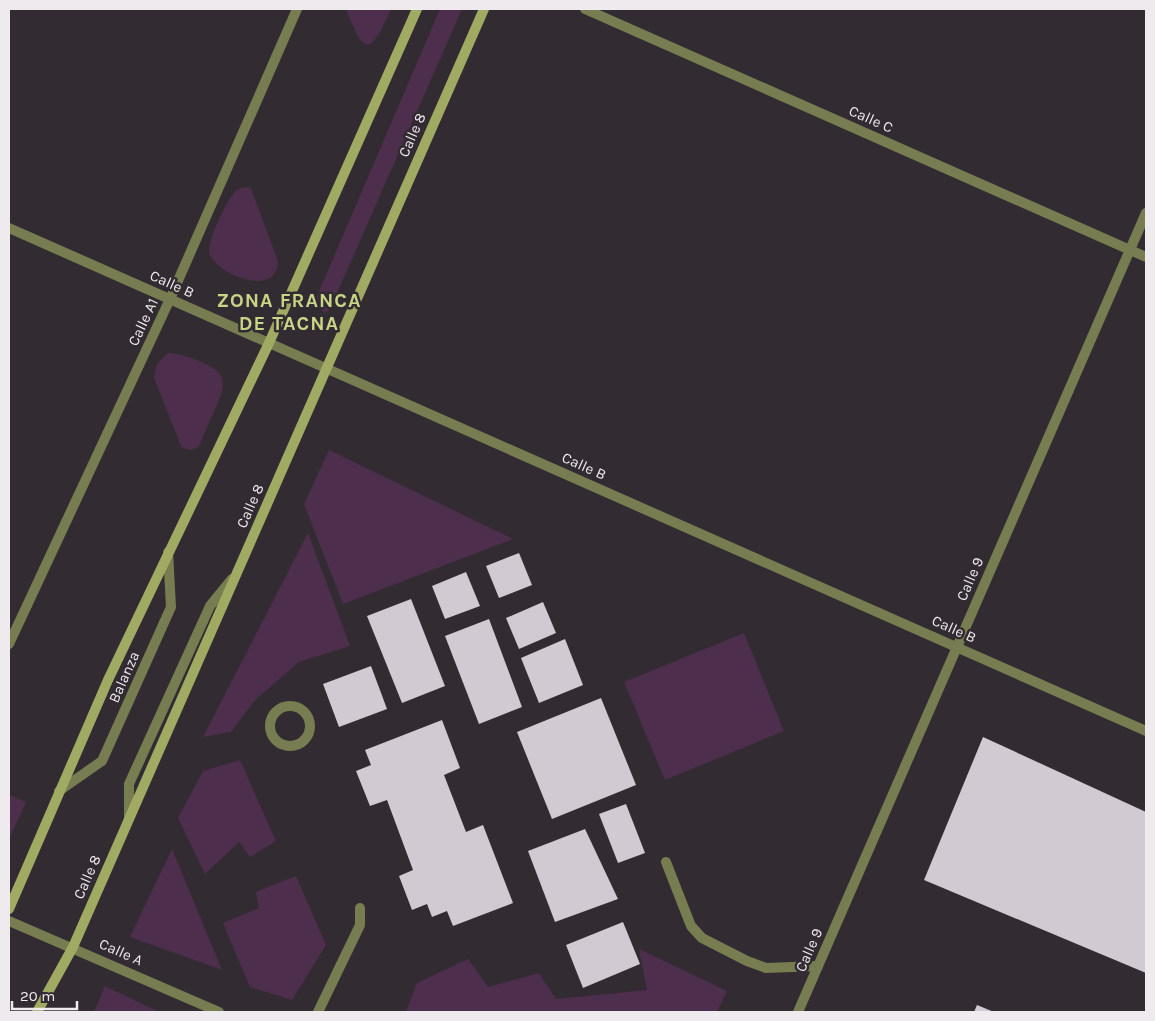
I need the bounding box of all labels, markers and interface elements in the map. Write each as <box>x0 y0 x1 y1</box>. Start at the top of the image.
street label: Calle C <box>846 101 896 137</box>
street label: Calle 8 <box>394 110 430 160</box>
street label: Calle B <box>147 266 197 302</box>
district label: ZONA FRANCA DE TACNA <box>217 289 361 335</box>
street label: Calle A1 <box>124 295 162 349</box>
street label: Calle B <box>559 448 609 484</box>
street label: Calle 8 <box>232 481 268 531</box>
street label: Calle 9 <box>952 554 988 604</box>
street label: Calle B <box>929 611 979 647</box>
street label: Balanza <box>105 648 143 706</box>
street label: Calle 8 <box>69 852 105 902</box>
street label: Calle 9 <box>791 925 827 975</box>
street label: Calle A <box>96 934 146 970</box>
scale bar <box>12 978 78 1010</box>
text: 20 m <box>20 987 55 1005</box>

